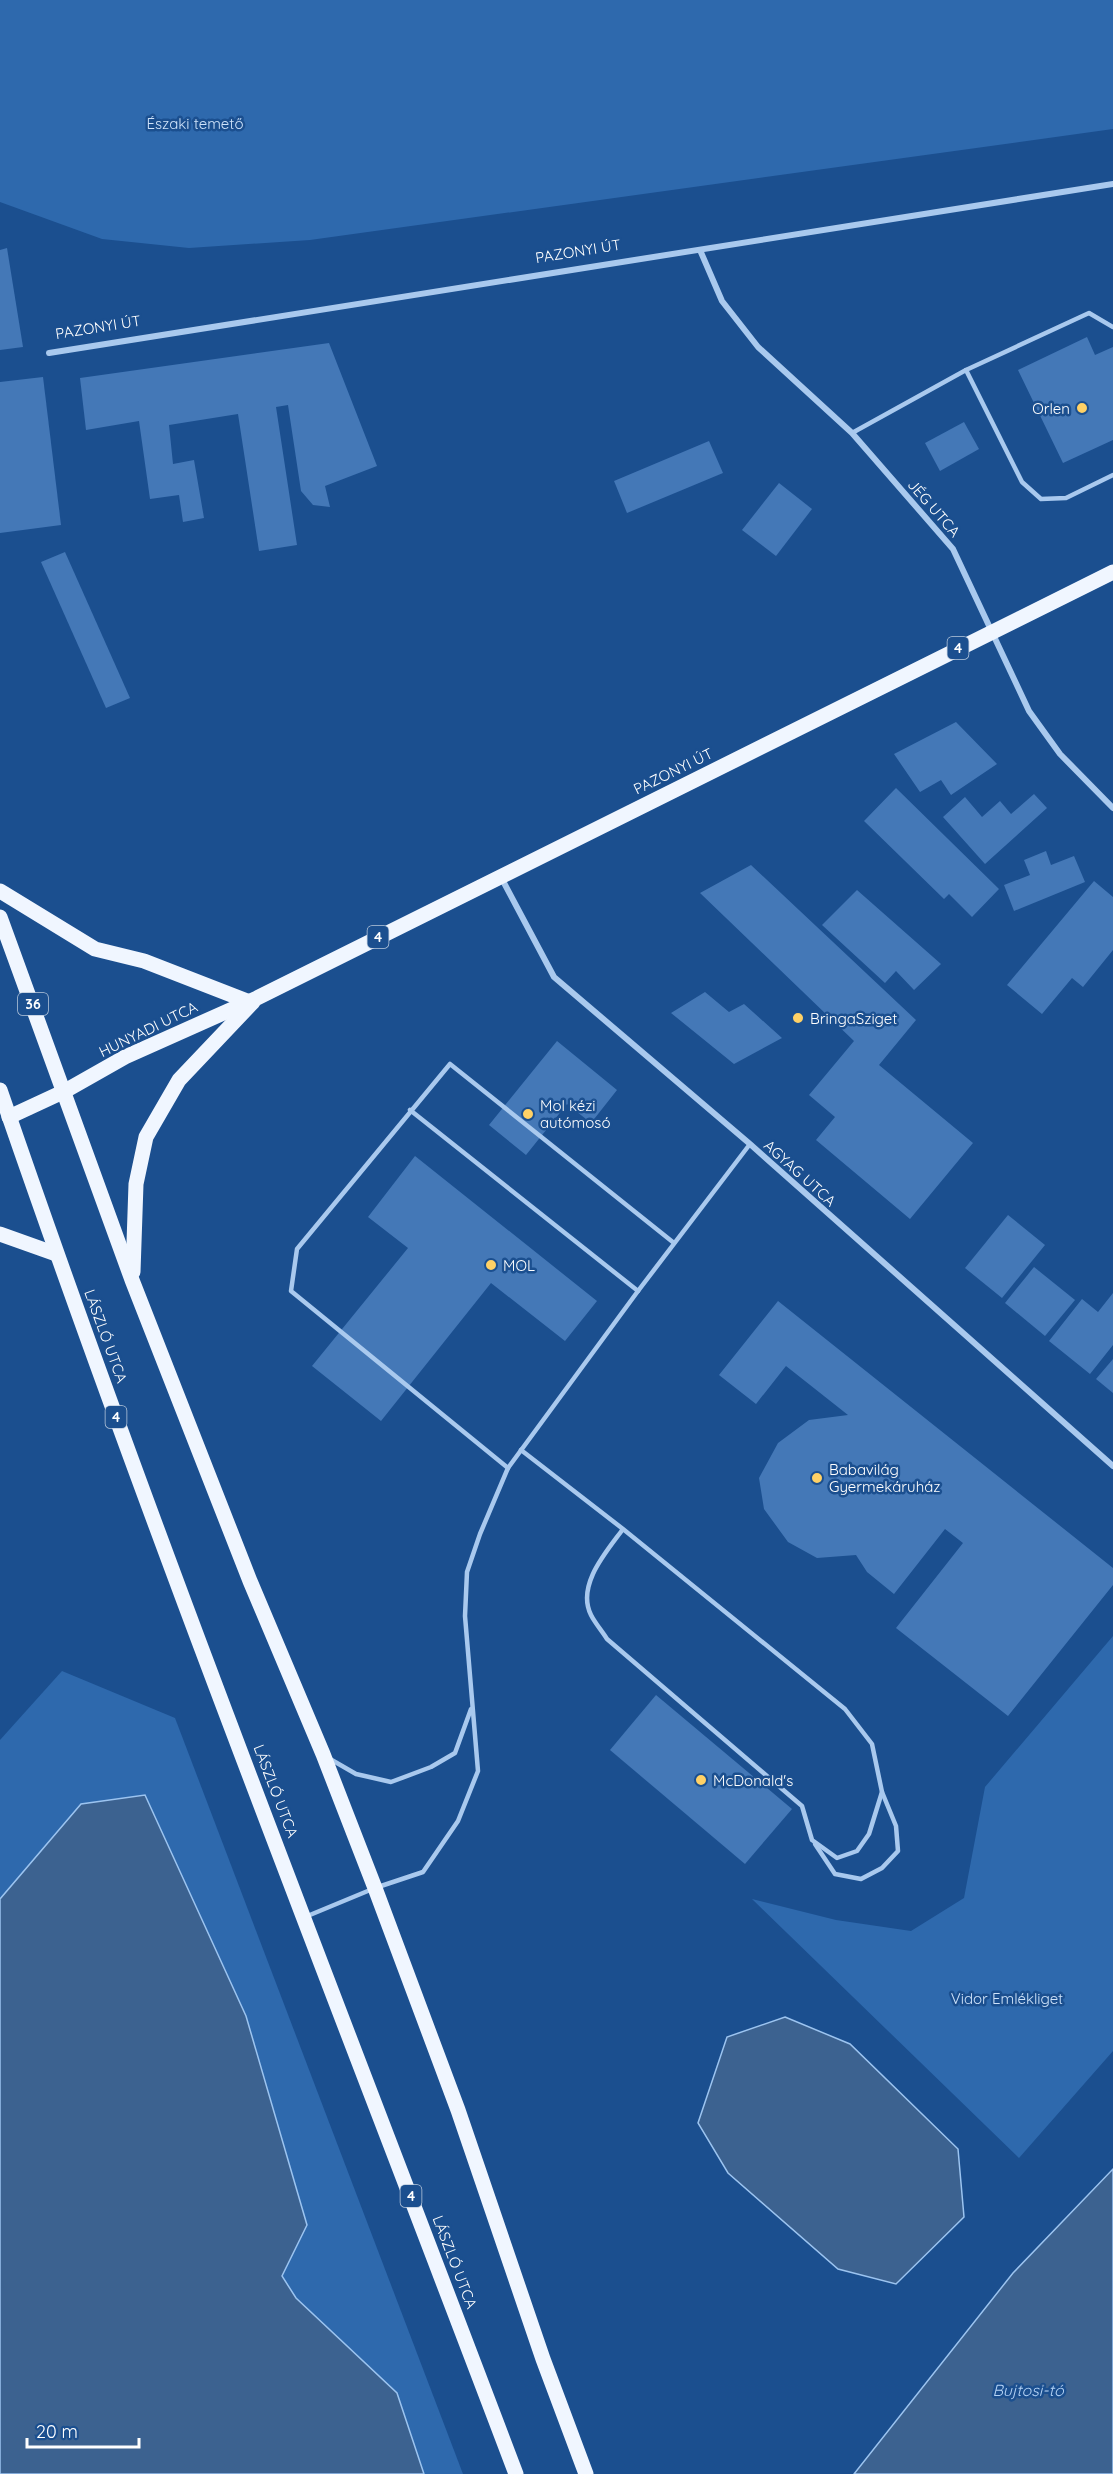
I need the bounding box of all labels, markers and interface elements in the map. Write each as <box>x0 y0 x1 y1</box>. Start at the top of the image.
park label: Északi temető <box>147 114 243 133</box>
street label: PAZONYI ÚT <box>534 235 622 267</box>
street label: PAZONYI ÚT <box>54 311 142 343</box>
place label: Orlen <box>1032 399 1070 418</box>
marker: Orlen <box>1075 401 1089 415</box>
street label: JÉG UTCA <box>904 475 965 541</box>
road number: 4 <box>948 637 968 659</box>
street label: PAZONYI ÚT <box>630 744 716 798</box>
road number: 4 <box>368 926 388 948</box>
road number: 36 <box>18 993 48 1015</box>
street label: HUNYADI UTCA <box>96 997 201 1061</box>
place label: BringaSziget <box>810 1009 897 1028</box>
marker: BringaSziget <box>791 1011 805 1025</box>
place label: Mol kézi autómosó <box>540 1096 610 1132</box>
marker: Mol kézi autómosó <box>521 1107 535 1121</box>
street label: AGYAG UTCA <box>760 1136 840 1211</box>
place label: MOL <box>503 1256 535 1275</box>
marker: MOL <box>484 1258 498 1272</box>
street label: LÁSZLÓ UTCA <box>80 1287 132 1386</box>
road number: 4 <box>106 1406 126 1428</box>
place label: Babavilág Gyermekáruház <box>829 1460 940 1496</box>
marker: Babavilág Gyermekáruház <box>810 1471 824 1485</box>
street label: LÁSZLÓ UTCA <box>250 1742 303 1841</box>
place label: McDonald's <box>713 1771 793 1790</box>
marker: McDonald's <box>694 1773 708 1787</box>
park label: Vidor Emlékliget <box>951 1989 1063 2008</box>
road number: 4 <box>400 2185 422 2207</box>
street label: LÁSZLÓ UTCA <box>429 2213 482 2312</box>
water label: Bujtosi-tó <box>992 2380 1065 2400</box>
scale bar <box>27 2411 140 2449</box>
text: 20 m <box>36 2420 78 2443</box>

